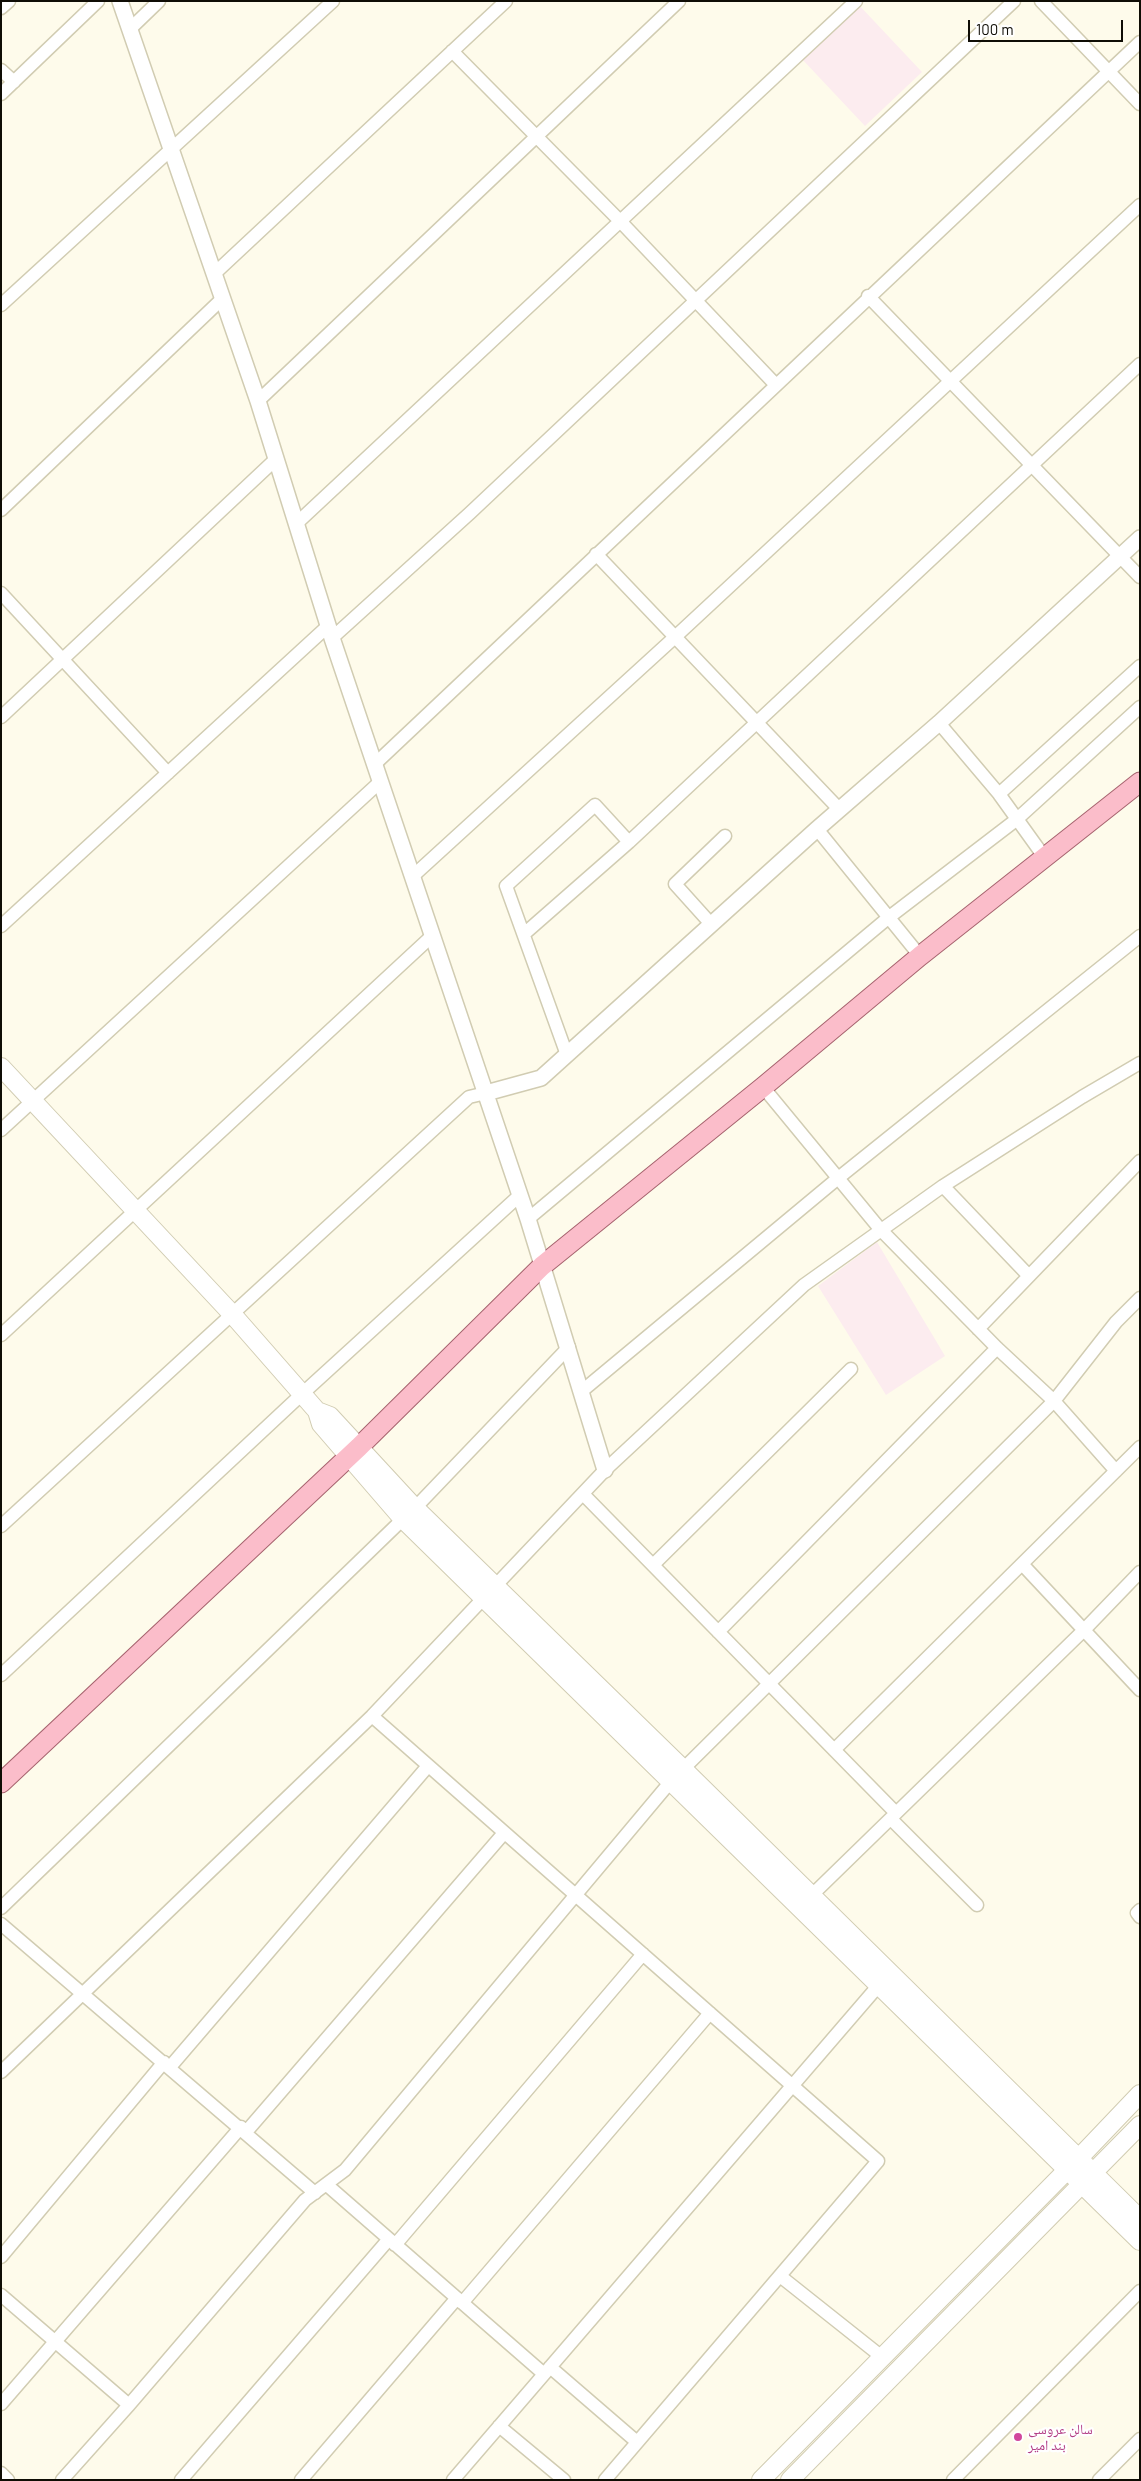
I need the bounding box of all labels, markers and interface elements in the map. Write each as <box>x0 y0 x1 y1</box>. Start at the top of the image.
scale bar <box>971 10 1126 42</box>
text: 100 m <box>976 20 1014 38</box>
place label: سالن عروسی بند امیر <box>1028 2421 1093 2454</box>
marker: سالن عروسی بند امیر <box>1012 2431 1024 2443</box>

